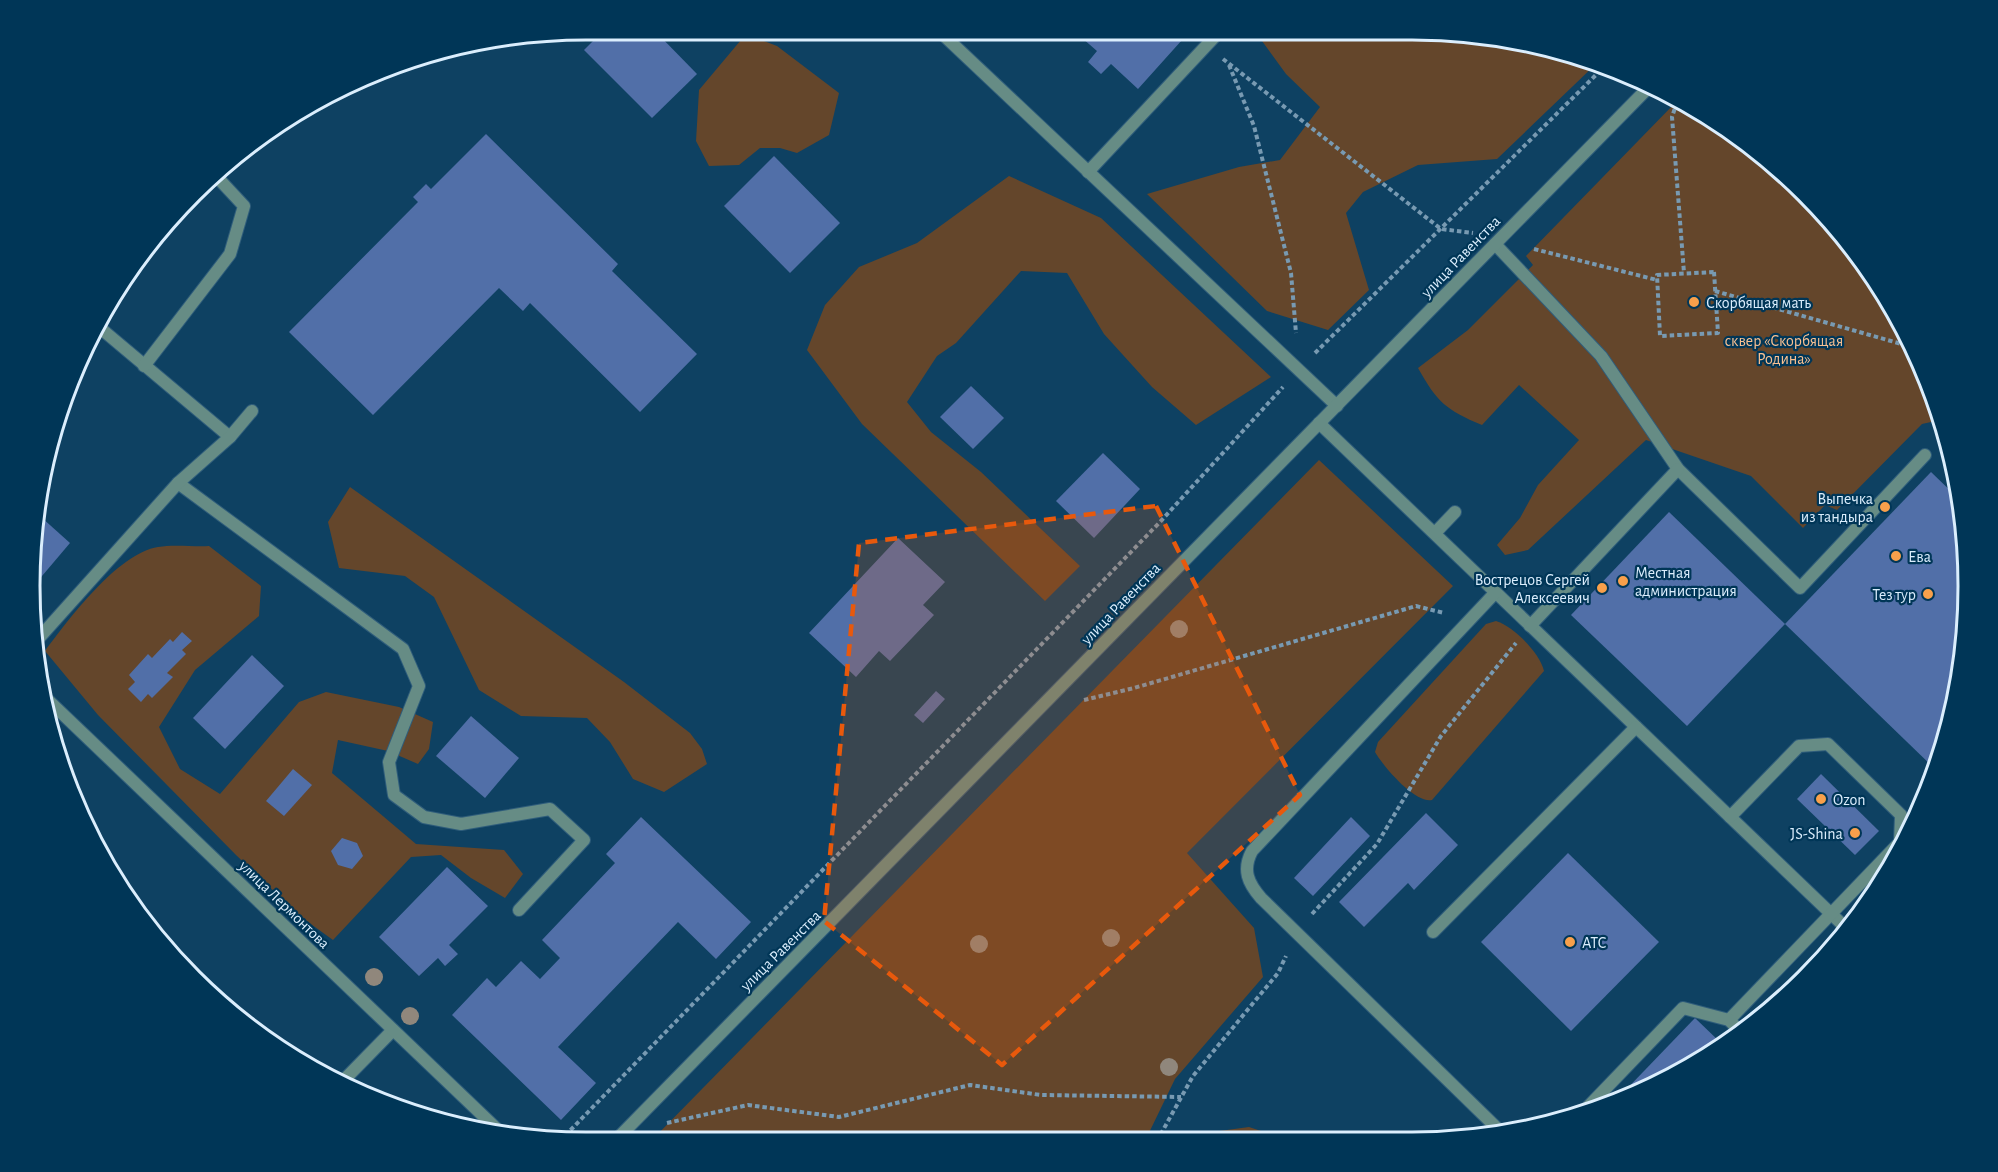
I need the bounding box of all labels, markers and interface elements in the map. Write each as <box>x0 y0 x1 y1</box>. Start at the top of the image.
street label: улица Равенства <box>1417 213 1504 302</box>
marker: Скорбящая мать <box>1687 295 1701 309</box>
place label: Скорбящая мать <box>1706 295 1811 311</box>
park label: сквер «Скорбящая Родина» <box>1725 333 1843 367</box>
place label: Выпечка из тандыра <box>1801 491 1873 525</box>
marker: Выпечка из тандыра <box>1878 500 1892 514</box>
marker: Ева <box>1889 549 1903 563</box>
place label: Ева <box>1908 549 1931 565</box>
street label: улица Равенства <box>1077 560 1164 649</box>
place label: Местная администрация <box>1635 565 1737 599</box>
place label: Вострецов Сергей Алексеевич <box>1474 572 1590 606</box>
marker: Местная администрация <box>1616 574 1630 588</box>
marker: Вострецов Сергей Алексеевич <box>1595 581 1609 595</box>
place label: Тез тур <box>1872 587 1916 604</box>
marker: Тез тур <box>1921 587 1935 601</box>
marker: Ozon <box>1814 792 1828 806</box>
place label: Ozon <box>1833 792 1865 808</box>
place label: JS-Shina <box>1790 826 1843 842</box>
marker: JS-Shina <box>1848 826 1862 840</box>
street label: улица Лермонтова <box>235 857 333 953</box>
street label: улица Равенства <box>737 907 825 995</box>
marker: АТС <box>1563 935 1577 949</box>
place label: АТС <box>1582 935 1606 951</box>

